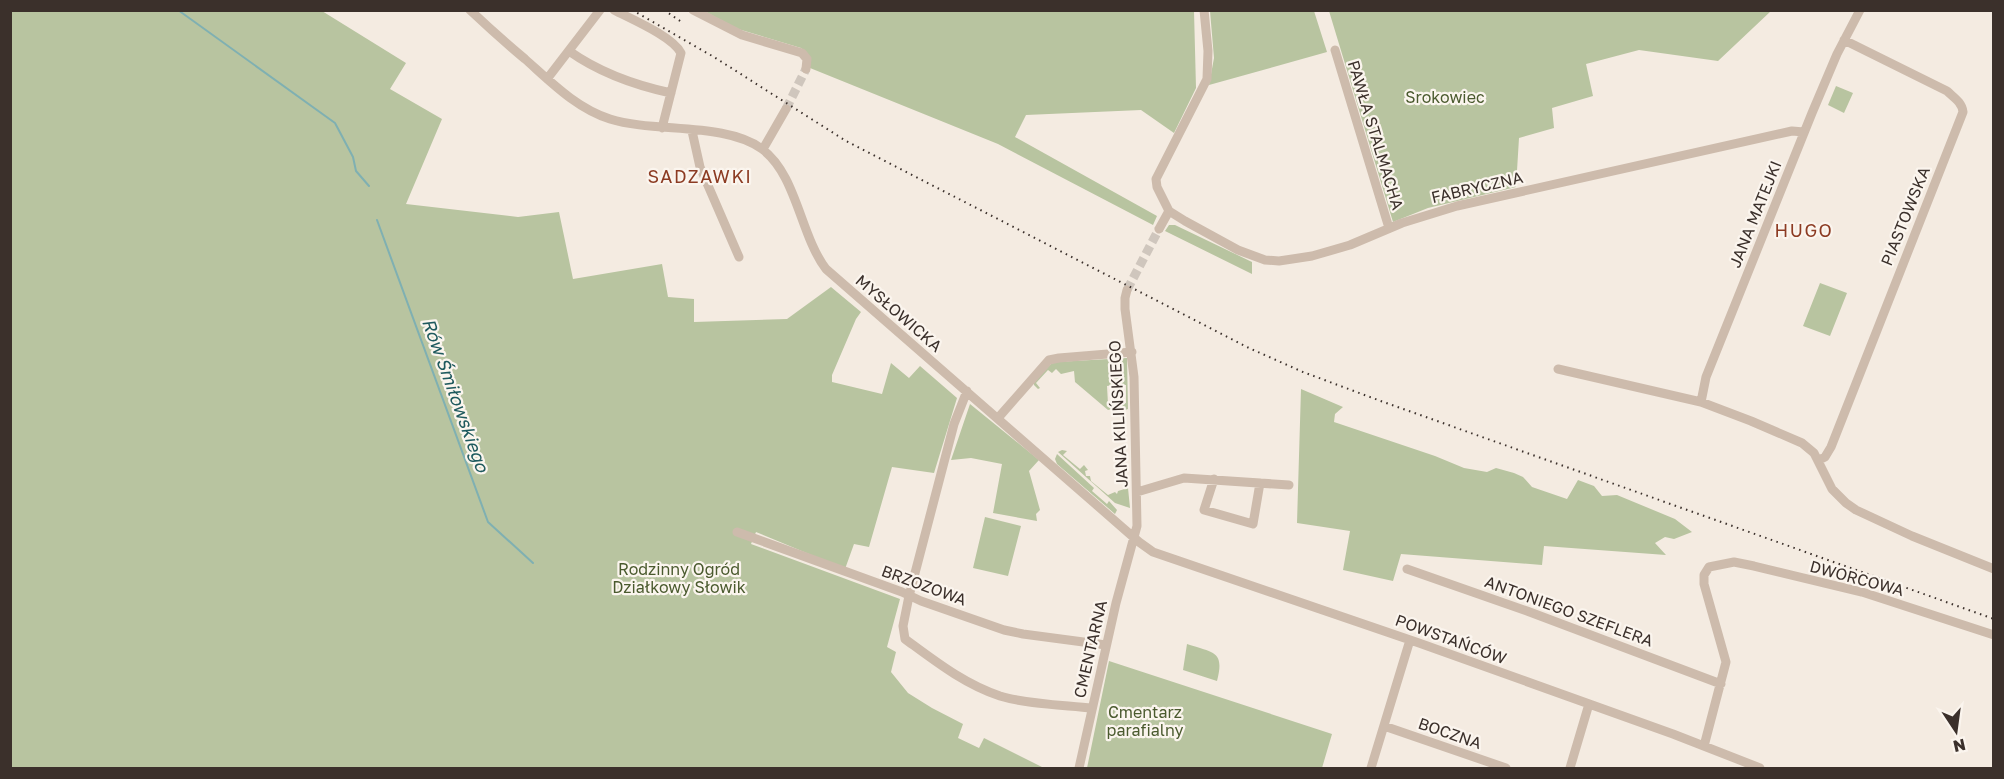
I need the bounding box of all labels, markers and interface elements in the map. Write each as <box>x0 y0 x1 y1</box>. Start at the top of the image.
street label: PAWŁA STALMACHA <box>1344 58 1408 212</box>
park label: Srokowiec <box>1405 87 1485 107</box>
street label: JANA MATEJKI <box>1724 157 1786 271</box>
street label: PIASTOWSKA <box>1876 163 1934 268</box>
district label: SADZAWKI <box>648 165 752 187</box>
street label: FABRYCZNA <box>1429 167 1525 207</box>
district label: HUGO <box>1775 219 1833 241</box>
street label: MYSŁOWICKA <box>852 270 946 356</box>
water label: Rów Śmiłowskiego <box>418 315 494 476</box>
street label: JANA KILIŃSKIEGO <box>1104 340 1132 488</box>
street label: DWORCOWA <box>1808 556 1907 600</box>
park label: Rodzinny Ogród Działkowy Słowik <box>612 559 746 597</box>
street label: BRZOZOWA <box>879 560 969 610</box>
street label: ANTONIEGO SZEFLERA <box>1482 571 1656 651</box>
street label: CMENTARNA <box>1069 598 1111 700</box>
street label: POWSTAŃCÓW <box>1393 610 1509 668</box>
north arrow <box>1926 701 1986 761</box>
park label: Cmentarz parafialny <box>1107 702 1183 740</box>
street label: BOCZNA <box>1416 713 1485 753</box>
text: N <box>1951 735 1968 757</box>

